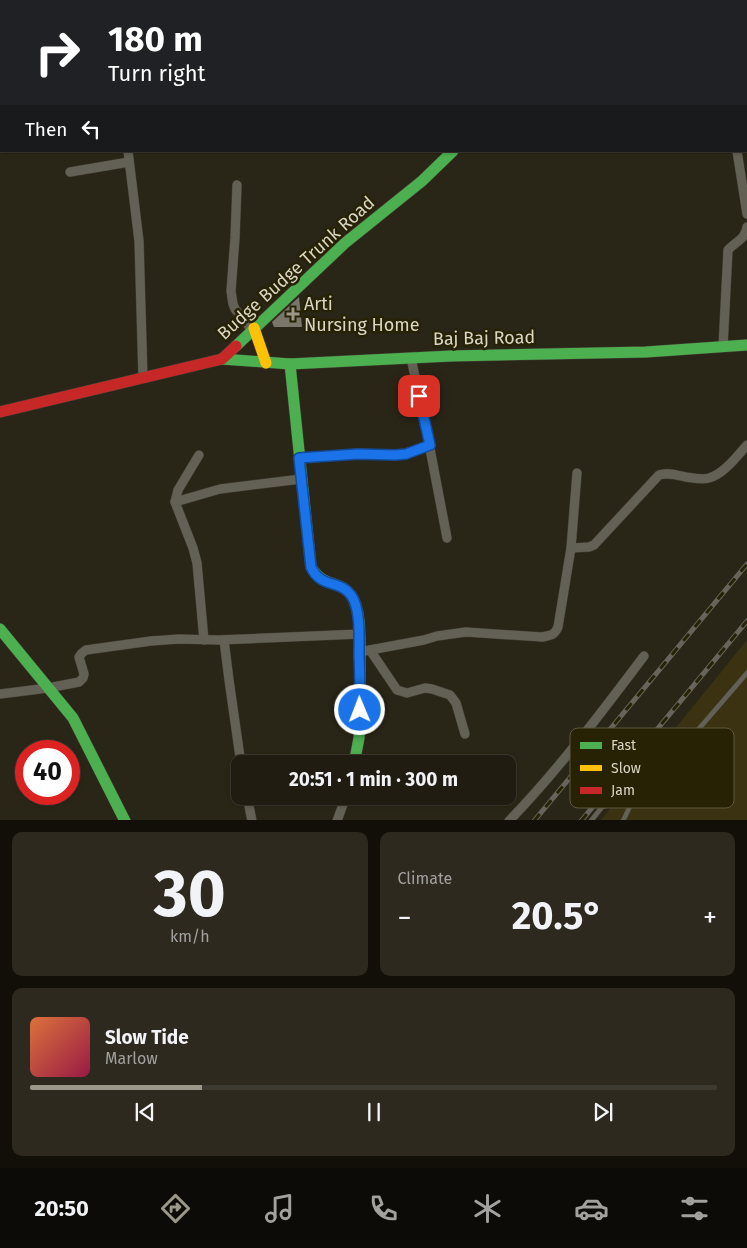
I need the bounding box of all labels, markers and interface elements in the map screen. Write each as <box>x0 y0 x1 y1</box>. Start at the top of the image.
text: 180 m <box>108 18 203 60</box>
icon: right <box>25 20 90 85</box>
text: Turn right <box>108 60 205 87</box>
icon: left <box>77 115 105 143</box>
text: Then <box>25 118 67 141</box>
street label: Budge Budge Trunk Road <box>213 192 379 344</box>
place label: Arti Nursing Home <box>304 293 420 336</box>
marker: Arti Nursing Home <box>286 307 300 321</box>
street label: Baj Baj Road <box>433 326 535 350</box>
pin <box>398 375 440 417</box>
icon: arrive <box>405 382 433 410</box>
position arrow <box>333 683 385 735</box>
legend <box>570 728 734 808</box>
text: Fast <box>611 737 637 754</box>
speed limit sign: 40 <box>15 740 80 805</box>
text: Slow <box>611 760 641 777</box>
text: 20:51 · 1 min · 300 m <box>289 768 458 791</box>
text: Jam <box>611 782 635 799</box>
text: 30 <box>154 855 226 933</box>
text: Climate <box>398 869 452 888</box>
text: 20.5° <box>512 893 603 939</box>
text: − <box>398 901 412 934</box>
text: + <box>703 901 717 934</box>
text: km/h <box>170 927 210 946</box>
text: Slow Tide <box>105 1026 189 1049</box>
text: Marlow <box>105 1049 158 1068</box>
icon: previous <box>131 1098 159 1126</box>
icon: pause <box>360 1098 388 1126</box>
icon: next <box>589 1098 617 1126</box>
icon: directions <box>158 1191 193 1226</box>
icon: music <box>262 1191 297 1226</box>
icon: phone <box>366 1191 401 1226</box>
icon: climate <box>470 1191 505 1226</box>
icon: car <box>574 1191 609 1226</box>
icon: filters <box>677 1191 712 1226</box>
text: 20:50 <box>34 1195 89 1222</box>

